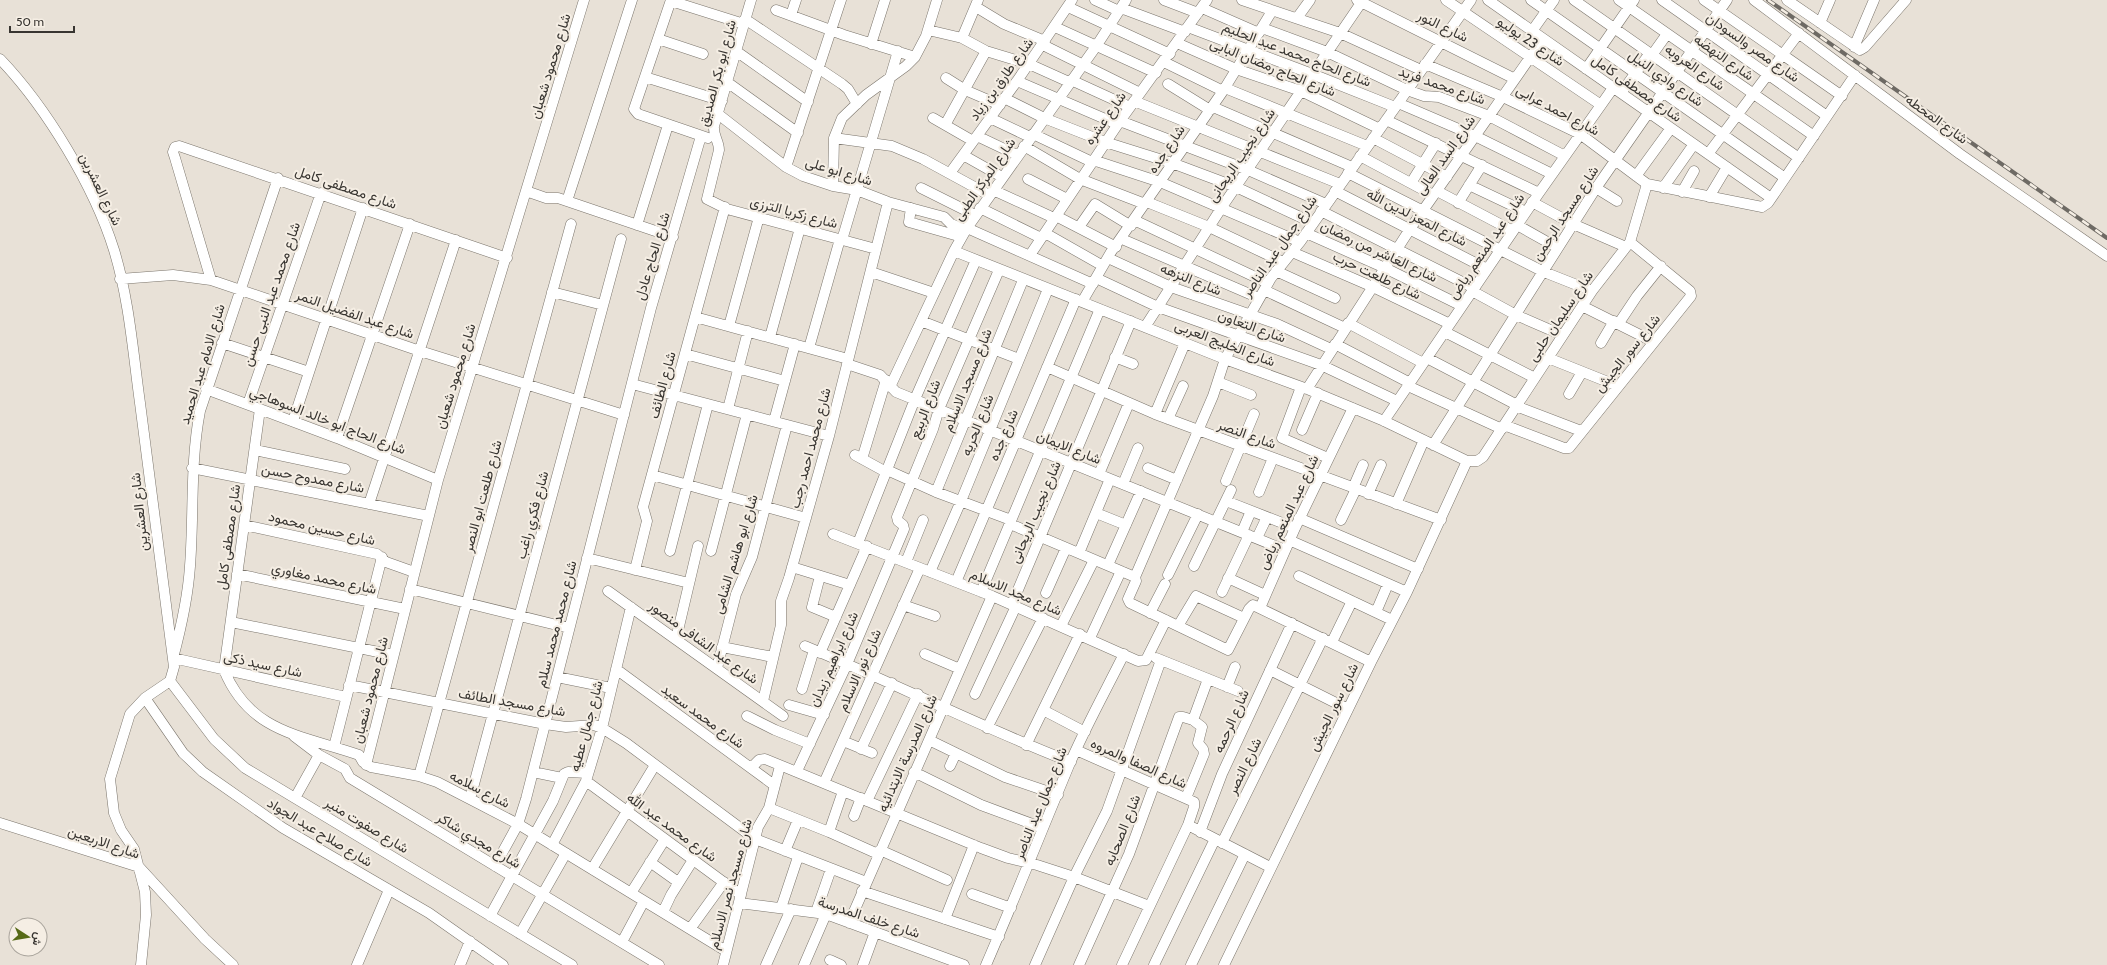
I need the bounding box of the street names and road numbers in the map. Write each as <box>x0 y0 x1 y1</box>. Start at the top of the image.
street label: شارع النور <box>1413 6 1471 48</box>
street label: شارع مصر والسودان <box>1701 8 1803 88</box>
street label: شارع محمود شعبان <box>525 11 577 122</box>
street label: شارع 23 يوليو <box>1493 12 1568 72</box>
street label: شارع الحاج محمد عبد الحليم <box>1219 17 1374 93</box>
street label: شارع ابو بكر الصديق <box>694 18 742 129</box>
street label: شارع النهضه <box>1689 30 1758 86</box>
street label: شارع طارق بن زياد <box>965 34 1039 125</box>
street label: شارع الحاج رمضان البابى <box>1207 34 1339 102</box>
street label: شارع العروبه <box>1660 40 1729 96</box>
street label: شارع وادي النيل <box>1623 46 1707 113</box>
street label: شارع مصطفى كامل <box>1587 50 1686 127</box>
street label: شارع محمد فريد <box>1396 62 1488 110</box>
street label: شارع احمد عرابى <box>1512 80 1603 141</box>
street label: شارع عشره <box>1080 88 1132 149</box>
street label: شارع المحطه <box>1901 90 1972 149</box>
street label: شارع نجيب الريحانى <box>1203 105 1281 207</box>
street label: شارع السد العالى <box>1411 112 1481 199</box>
street label: شارع جده <box>1143 121 1190 178</box>
street label: شارع المركز الطبى <box>949 134 1021 225</box>
street label: شارع العشرين <box>74 150 126 229</box>
street label: شارع ابو على <box>803 152 875 192</box>
street label: شارع مصطفى كامل <box>292 161 399 215</box>
street label: شارع مسجد الرحمن <box>1528 162 1604 265</box>
street label: شارع المعز لدين الله <box>1363 184 1470 252</box>
street label: شارع عبد المنعم رياض <box>1444 189 1530 304</box>
street label: شارع زكريا الترزى <box>748 192 840 234</box>
street label: شارع جمال عبد الناصر <box>1237 192 1322 302</box>
street label: شارع الحاج عادل <box>630 210 676 303</box>
street label: شارع العاشر من رمضان <box>1317 216 1440 288</box>
street label: شارع محمد عبد النبى حسن <box>238 220 306 369</box>
street label: شارع طلعت حرب <box>1329 247 1424 305</box>
street label: شارع النزهه <box>1157 259 1224 301</box>
street label: شارع سليمان حلبى <box>1523 267 1599 366</box>
street label: شارع عبد الفضيل النمر <box>292 285 416 345</box>
street label: شارع الامام عبد الحميد <box>175 301 231 427</box>
street label: شارع التعاون <box>1215 305 1288 348</box>
street label: شارع سور الجيش <box>1590 310 1666 397</box>
street label: شارع الخليج العربى <box>1172 316 1278 372</box>
street label: شارع محمود شعبان <box>430 321 482 432</box>
street label: شارع مسجد الاسلام <box>938 326 998 435</box>
street label: شارع الطائف <box>644 349 682 421</box>
street label: شارع الربيع <box>905 377 946 442</box>
street label: شارع الحاج ابو خالد السوهاجي <box>246 382 409 461</box>
street label: شارع محمد احمد رجب <box>785 386 837 511</box>
street label: شارع الحريه <box>956 391 999 459</box>
street label: شارع جده <box>984 406 1024 464</box>
street label: شارع النصر <box>1214 415 1279 455</box>
street label: شارع الايمان <box>1033 426 1104 470</box>
street label: شارع طلعت ابو النصر <box>458 438 508 555</box>
street label: شارع عبد المنعم رياض <box>1254 452 1324 573</box>
street label: شارع نجيب الريحانى <box>1005 458 1067 567</box>
street label: شارع ممدوح حسن <box>260 459 366 499</box>
street label: شارع فكري راغب <box>512 469 555 562</box>
street label: شارع العشرين <box>126 472 154 552</box>
street label: شارع مصطفى كامل <box>212 483 246 591</box>
street label: شارع ابو هاشم الشامى <box>708 492 764 617</box>
street label: شارع حسين محمود <box>266 507 377 551</box>
street label: شارع محمد مغاوري <box>269 558 378 601</box>
street label: شارع محمد محمد سلام <box>531 559 582 690</box>
street label: شارع مجد الاسلام <box>967 565 1065 621</box>
street label: شارع عبد الشافى منصور <box>644 596 762 689</box>
street label: شارع ابراهيم زيدان <box>804 609 864 710</box>
street label: شارع نور الاسلام <box>833 626 887 715</box>
street label: شارع محمود شعبان <box>348 635 394 746</box>
street label: شارع سيد ذكى <box>222 647 304 683</box>
street label: شارع سور الجيش <box>1304 660 1364 755</box>
street label: شارع جمال عطيه <box>565 678 609 774</box>
street label: شارع محمد سعيد <box>657 680 748 754</box>
street label: شارع مسجد الطائف <box>457 684 567 722</box>
street label: شارع الرحمه <box>1209 686 1255 756</box>
street label: شارع المدرسة الابتدائيه <box>873 691 943 815</box>
street label: شارع الصفا والمروه <box>1087 734 1190 794</box>
street label: شارع النصر <box>1222 735 1267 799</box>
street label: شارع جمال عبد الناصر <box>1009 744 1073 864</box>
street label: شارع سلامه <box>446 766 513 814</box>
street label: شارع محمد عبد الله <box>622 788 721 867</box>
street label: شارع صفوت منير <box>320 792 412 859</box>
street label: شارع الصحابه <box>1100 792 1146 869</box>
street label: شارع صلاح عبد الجواد <box>263 793 376 872</box>
street label: شارع مجدي شاكر <box>431 807 524 875</box>
street label: شارع مسجد نصر الاسلام <box>704 817 758 952</box>
street label: شارع الاربعين <box>65 821 142 865</box>
street label: شارع خلف المدرسة <box>815 892 922 944</box>

